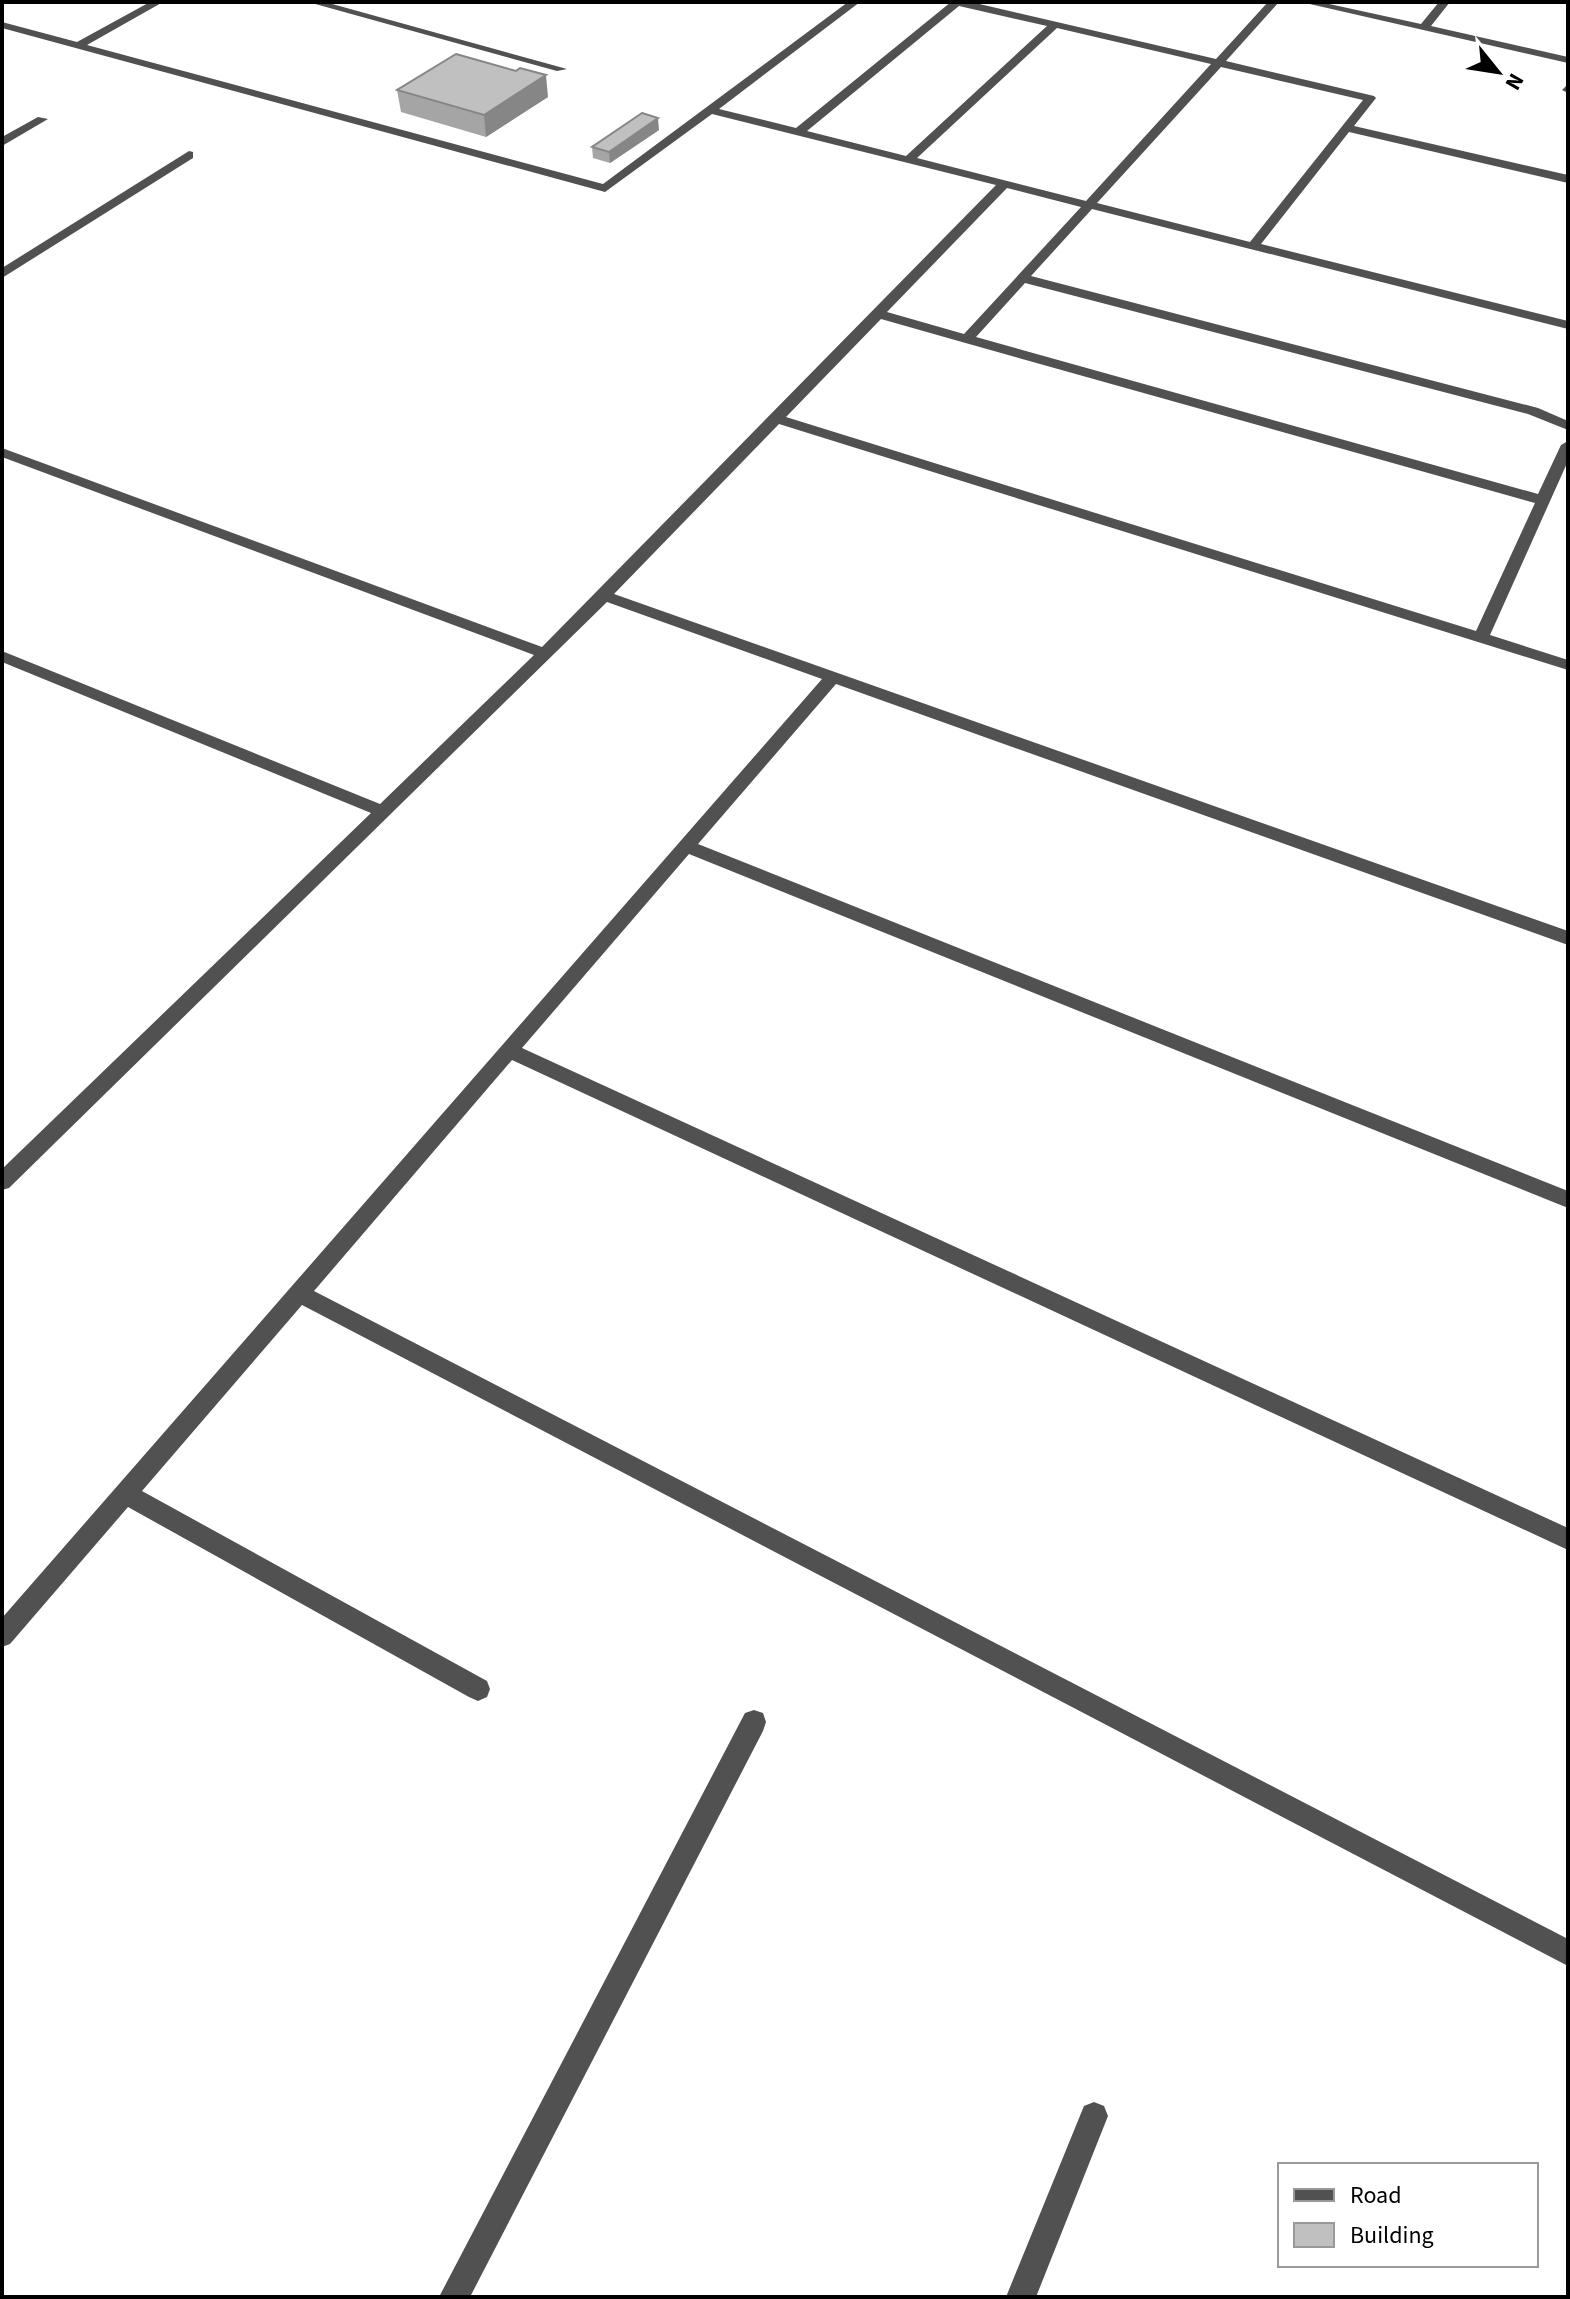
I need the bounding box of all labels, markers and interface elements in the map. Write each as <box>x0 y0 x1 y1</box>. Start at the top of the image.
north arrow <box>1458 32 1538 112</box>
text: N <box>1497 67 1532 96</box>
legend <box>1278 2163 1538 2267</box>
text: Road <box>1350 2178 1402 2213</box>
text: Building <box>1350 2218 1434 2253</box>

